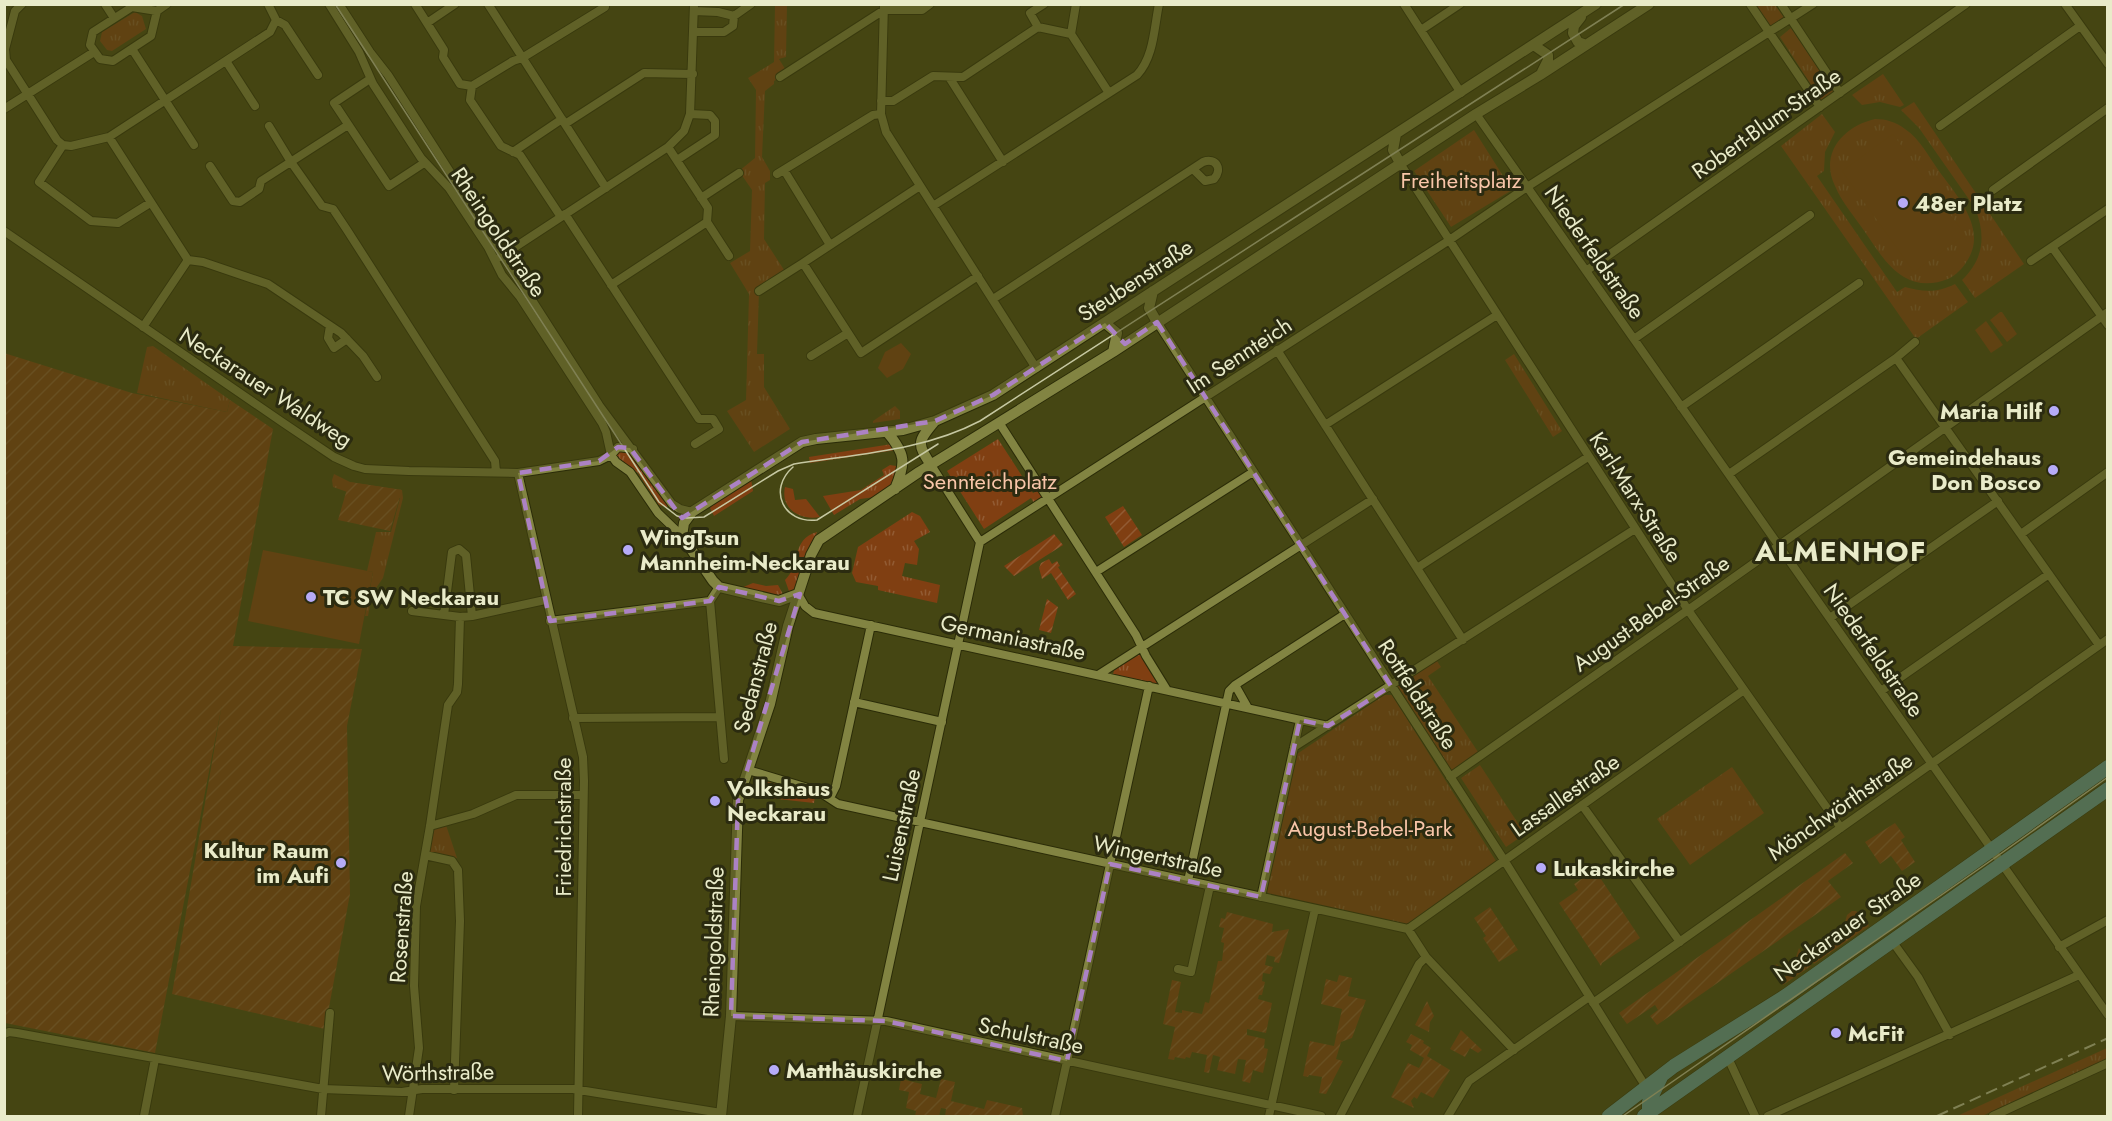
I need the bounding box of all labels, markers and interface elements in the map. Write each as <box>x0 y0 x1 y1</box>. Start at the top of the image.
street label: Robert-Blum-Straße <box>1685 60 1847 186</box>
street label: Rheingoldstraße <box>444 161 554 303</box>
park label: Freiheitsplatz <box>1400 164 1522 196</box>
street label: Niederfeldstraße <box>1537 179 1653 325</box>
place label: 48er Platz <box>1915 187 2023 219</box>
marker: 48er Platz <box>1896 196 1910 210</box>
street label: Steubenstraße <box>1071 231 1199 329</box>
street label: Im Sennteich <box>1180 309 1298 401</box>
street label: Neckarauer Waldweg <box>173 319 359 455</box>
place label: Maria Hilf <box>1940 395 2043 427</box>
marker: Maria Hilf <box>2047 404 2061 418</box>
street label: Karl-Marx-Straße <box>1582 425 1690 569</box>
place label: Gemeindehaus Don Bosco <box>1888 441 2041 498</box>
marker: Gemeindehaus Don Bosco <box>2046 463 2060 477</box>
park label: Sennteichplatz <box>923 465 1057 497</box>
place label: WingTsun Mannheim-Neckarau <box>640 521 850 578</box>
district label: ALMENHOF <box>1754 531 1927 572</box>
marker: WingTsun Mannheim-Neckarau <box>621 543 635 557</box>
street label: August-Bebel-Straße <box>1566 547 1736 679</box>
street label: Niederfeldstraße <box>1816 577 1932 723</box>
place label: TC SW Neckarau <box>323 581 499 613</box>
marker: TC SW Neckarau <box>304 590 318 604</box>
street label: Germaniastraße <box>938 606 1088 668</box>
street label: Sedanstraße <box>725 618 785 736</box>
street label: Rottfeldstraße <box>1370 632 1466 756</box>
street label: Mönchwörthstraße <box>1761 744 1919 868</box>
street label: Lassallestraße <box>1504 746 1626 844</box>
street label: Friedrichstraße <box>547 757 579 897</box>
street label: Luisenstraße <box>873 766 929 884</box>
place label: Volkshaus Neckarau <box>726 772 830 829</box>
marker: Volkshaus Neckarau <box>708 794 722 808</box>
park label: August-Bebel-Park <box>1288 812 1453 844</box>
street label: Wingertstraße <box>1090 827 1226 885</box>
place label: Kultur Raum im Aufi <box>204 834 329 891</box>
place label: Lukaskirche <box>1553 852 1675 884</box>
marker: Kultur Raum im Aufi <box>334 856 348 870</box>
marker: Lukaskirche <box>1534 861 1548 875</box>
street label: Neckarauer Straße <box>1767 863 1927 989</box>
street label: Rheingoldstraße <box>694 866 732 1018</box>
street label: Rosenstraße <box>381 870 421 984</box>
street label: Schulstraße <box>975 1008 1087 1062</box>
place label: McFit <box>1848 1017 1904 1049</box>
marker: McFit <box>1829 1026 1843 1040</box>
place label: Matthäuskirche <box>786 1054 942 1086</box>
street label: Wörthstraße <box>382 1055 494 1089</box>
marker: Matthäuskirche <box>767 1063 781 1077</box>

